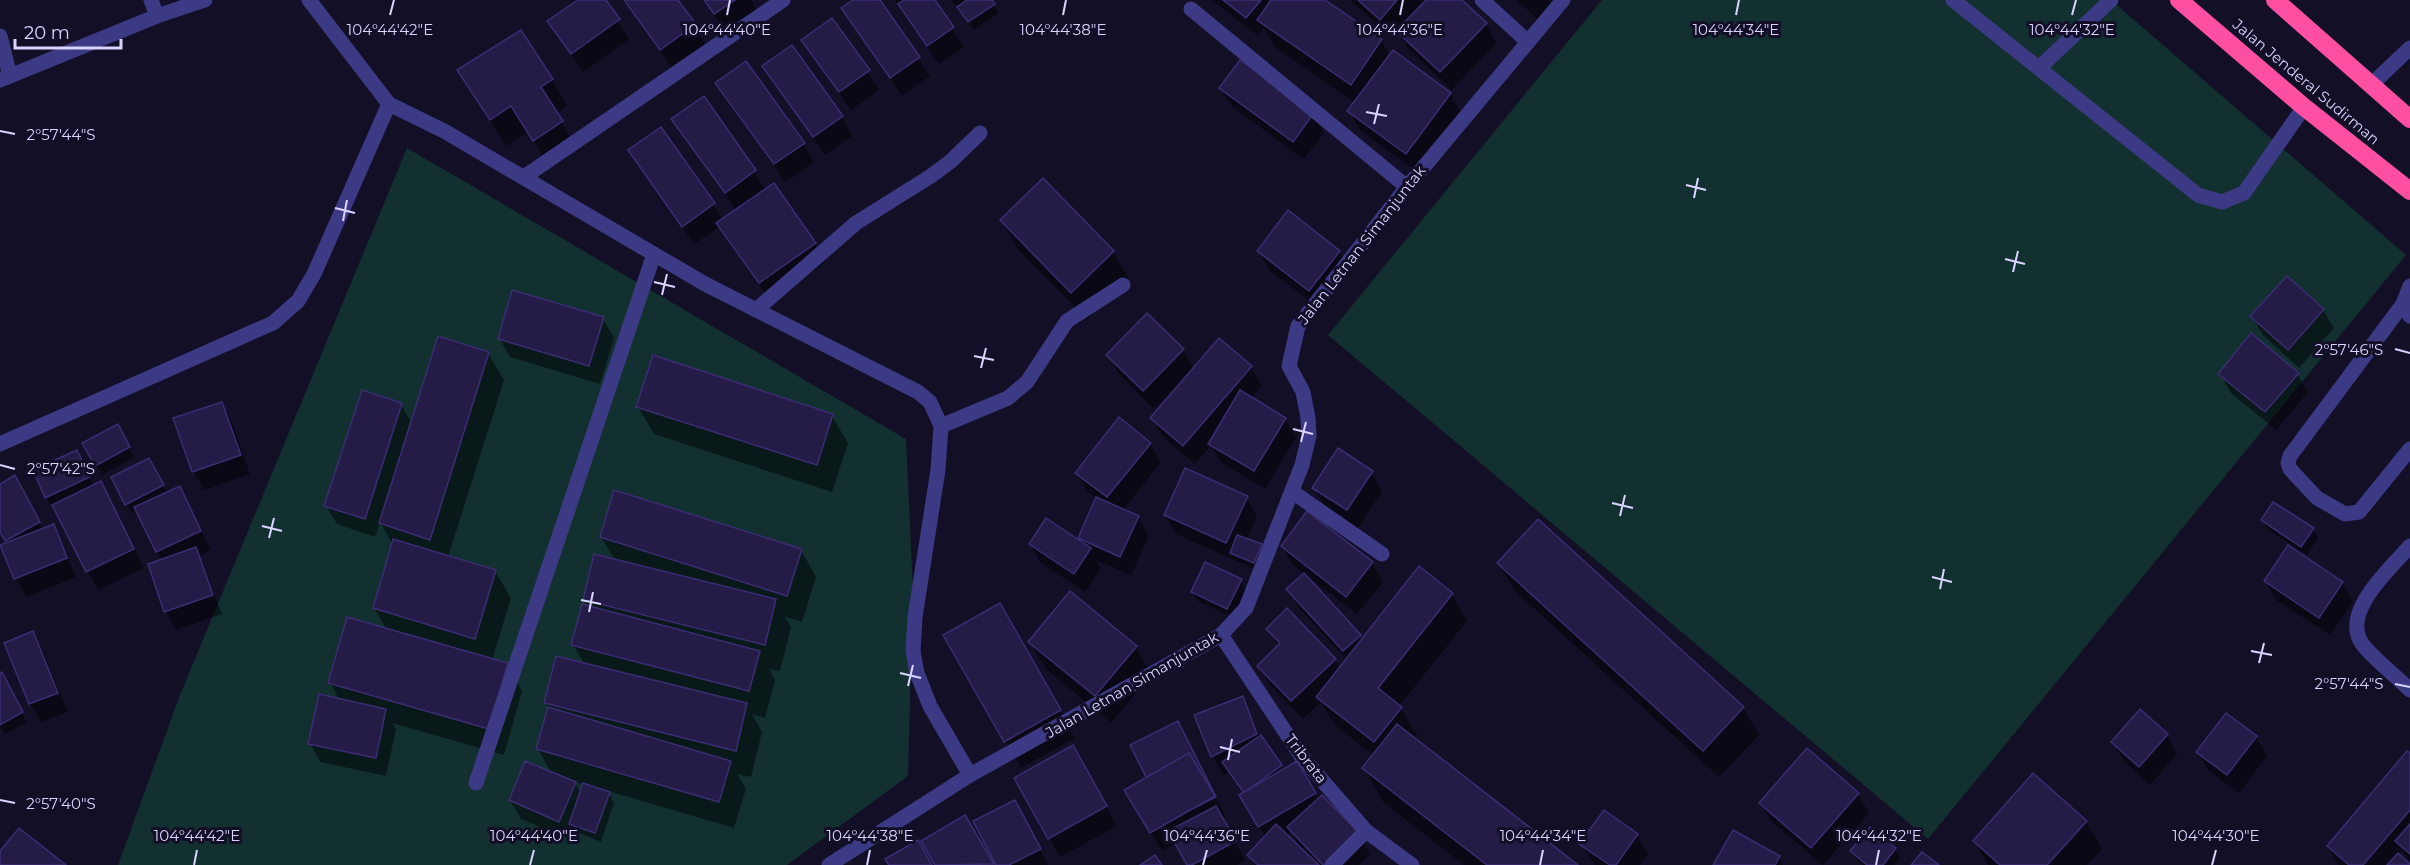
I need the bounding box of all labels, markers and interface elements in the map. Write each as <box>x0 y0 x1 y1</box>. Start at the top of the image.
scale bar <box>15 12 122 50</box>
street label: Jalan Jenderal Sudirman <box>2228 14 2384 149</box>
text: 104°44'42"E <box>347 20 433 39</box>
text: 104°44'40"E <box>683 20 771 39</box>
text: 104°44'38"E <box>1020 20 1106 39</box>
text: 104°44'36"E <box>1357 20 1443 39</box>
text: 104°44'34"E <box>1693 20 1779 39</box>
text: 104°44'32"E <box>2029 20 2115 39</box>
text: 20 m <box>24 22 70 44</box>
text: 2°57'44"S <box>26 125 96 144</box>
street label: Jalan Letnan Simanjuntak <box>1293 161 1430 329</box>
text: 2°57'46"S <box>2315 340 2383 359</box>
text: 2°57'42"S <box>27 459 95 478</box>
street label: Jalan Letnan Simanjuntak <box>1041 627 1222 742</box>
text: 2°57'44"S <box>2314 674 2384 693</box>
street label: Tribrata <box>1281 730 1332 787</box>
text: 2°57'40"S <box>26 794 96 813</box>
text: 104°44'42"E <box>154 826 240 845</box>
text: 104°44'40"E <box>490 826 578 845</box>
text: 104°44'38"E <box>827 826 913 845</box>
text: 104°44'36"E <box>1164 826 1250 845</box>
text: 104°44'34"E <box>1500 826 1586 845</box>
text: 104°44'32"E <box>1836 826 1922 845</box>
text: 104°44'30"E <box>2172 826 2260 845</box>

